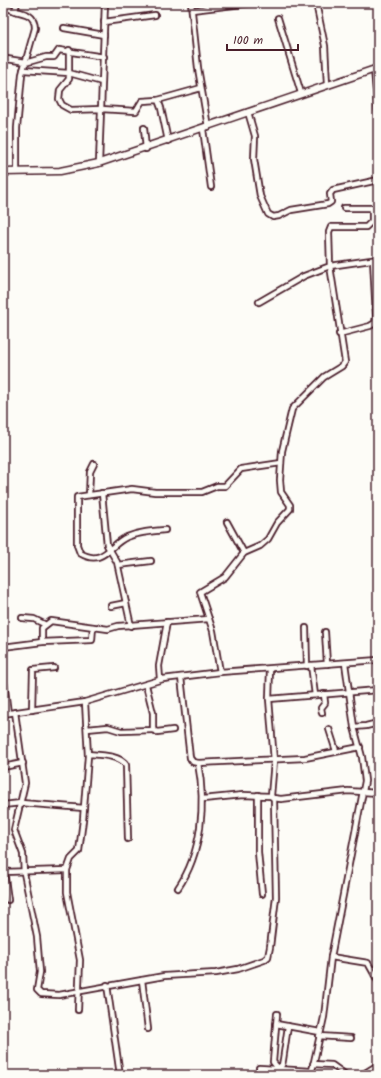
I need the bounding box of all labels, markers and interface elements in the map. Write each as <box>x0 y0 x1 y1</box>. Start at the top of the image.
scale bar <box>227 26 298 52</box>
text: 100 m <box>233 31 264 50</box>

